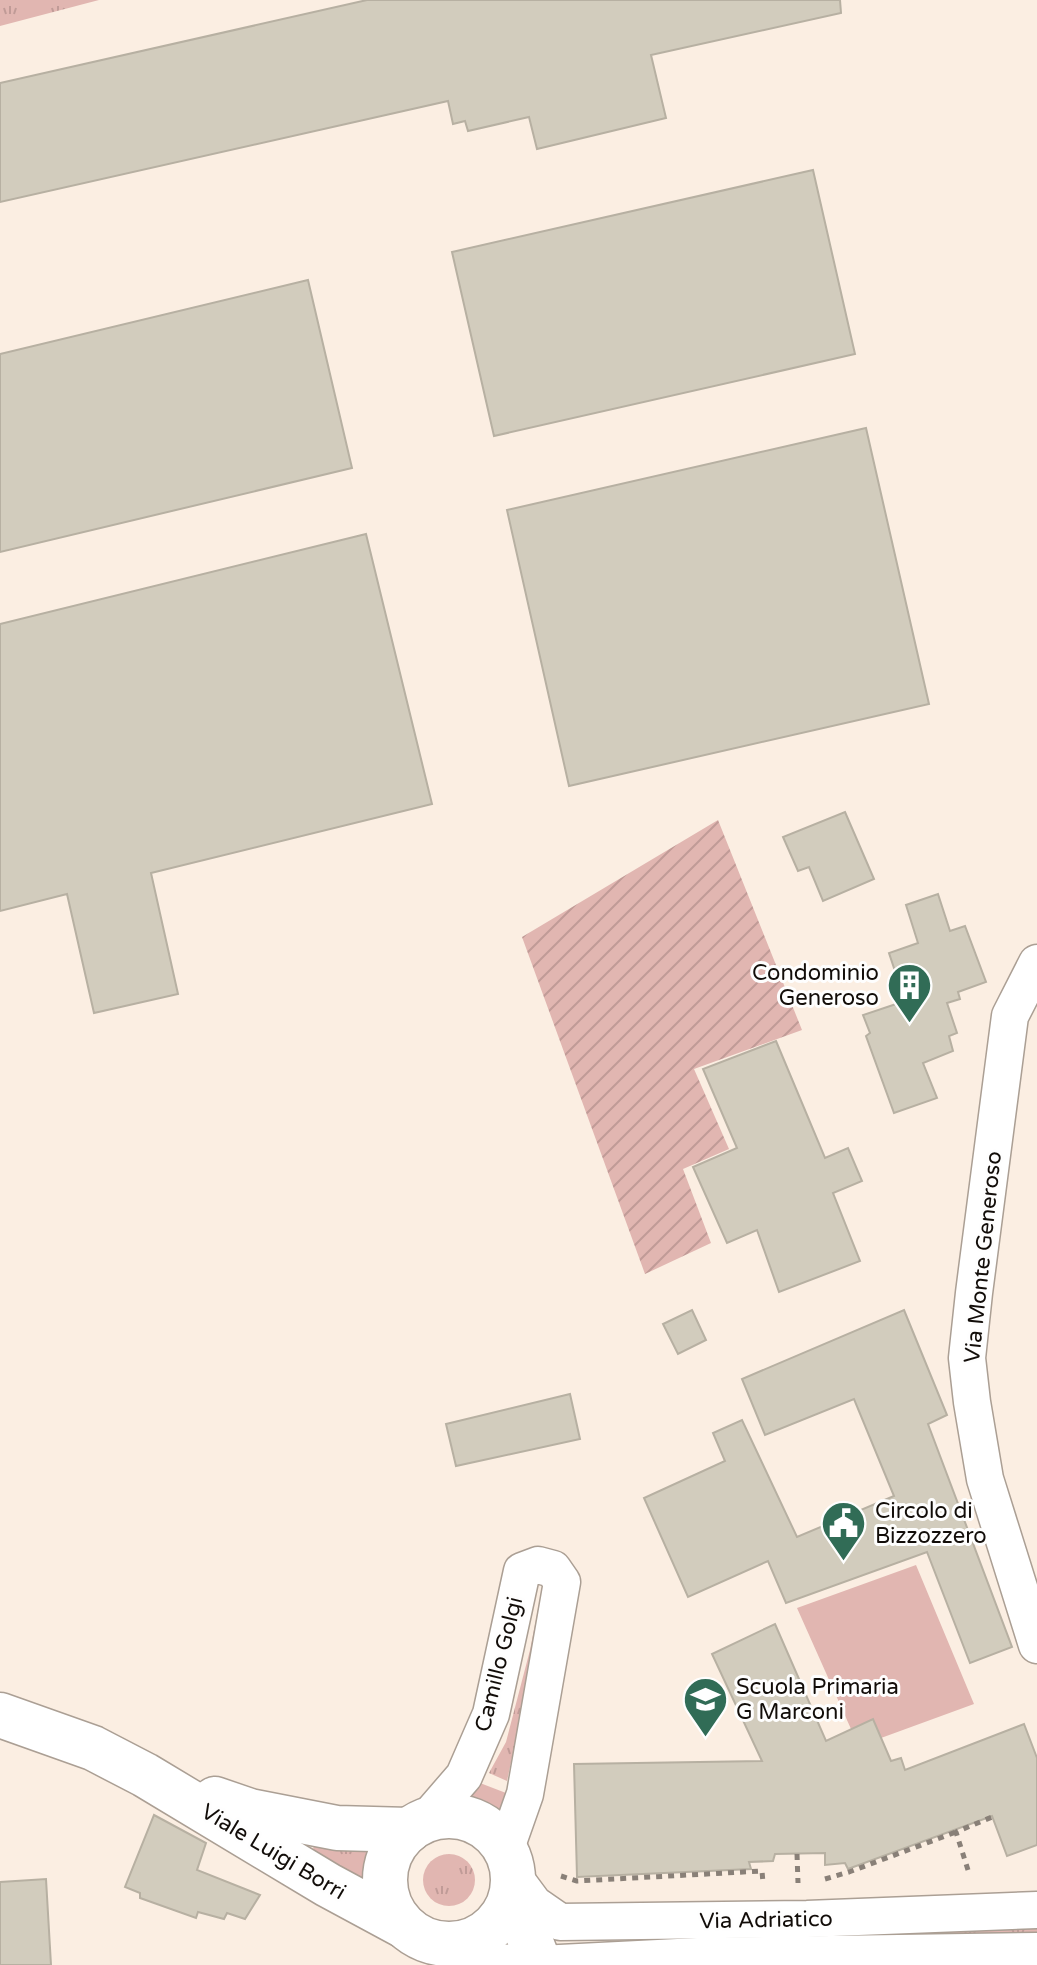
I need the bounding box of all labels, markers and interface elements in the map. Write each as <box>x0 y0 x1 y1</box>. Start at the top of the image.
place label: Condominio Generoso <box>752 960 879 1011</box>
building icon: Condominio Generoso <box>886 961 934 1024</box>
street label: Via Monte Generoso <box>959 1150 1007 1364</box>
place label: Circolo di Bizzozzero <box>875 1498 987 1549</box>
public building icon: Circolo di Bizzozzero <box>820 1499 868 1562</box>
street label: Camillo Golgi <box>470 1594 528 1734</box>
place label: Scuola Primaria G Marconi <box>736 1674 899 1725</box>
school or university icon: Scuola Primaria G Marconi <box>681 1675 729 1738</box>
street label: Viale Luigi Borri <box>196 1798 350 1905</box>
street label: Via Adriatico <box>699 1906 833 1934</box>

